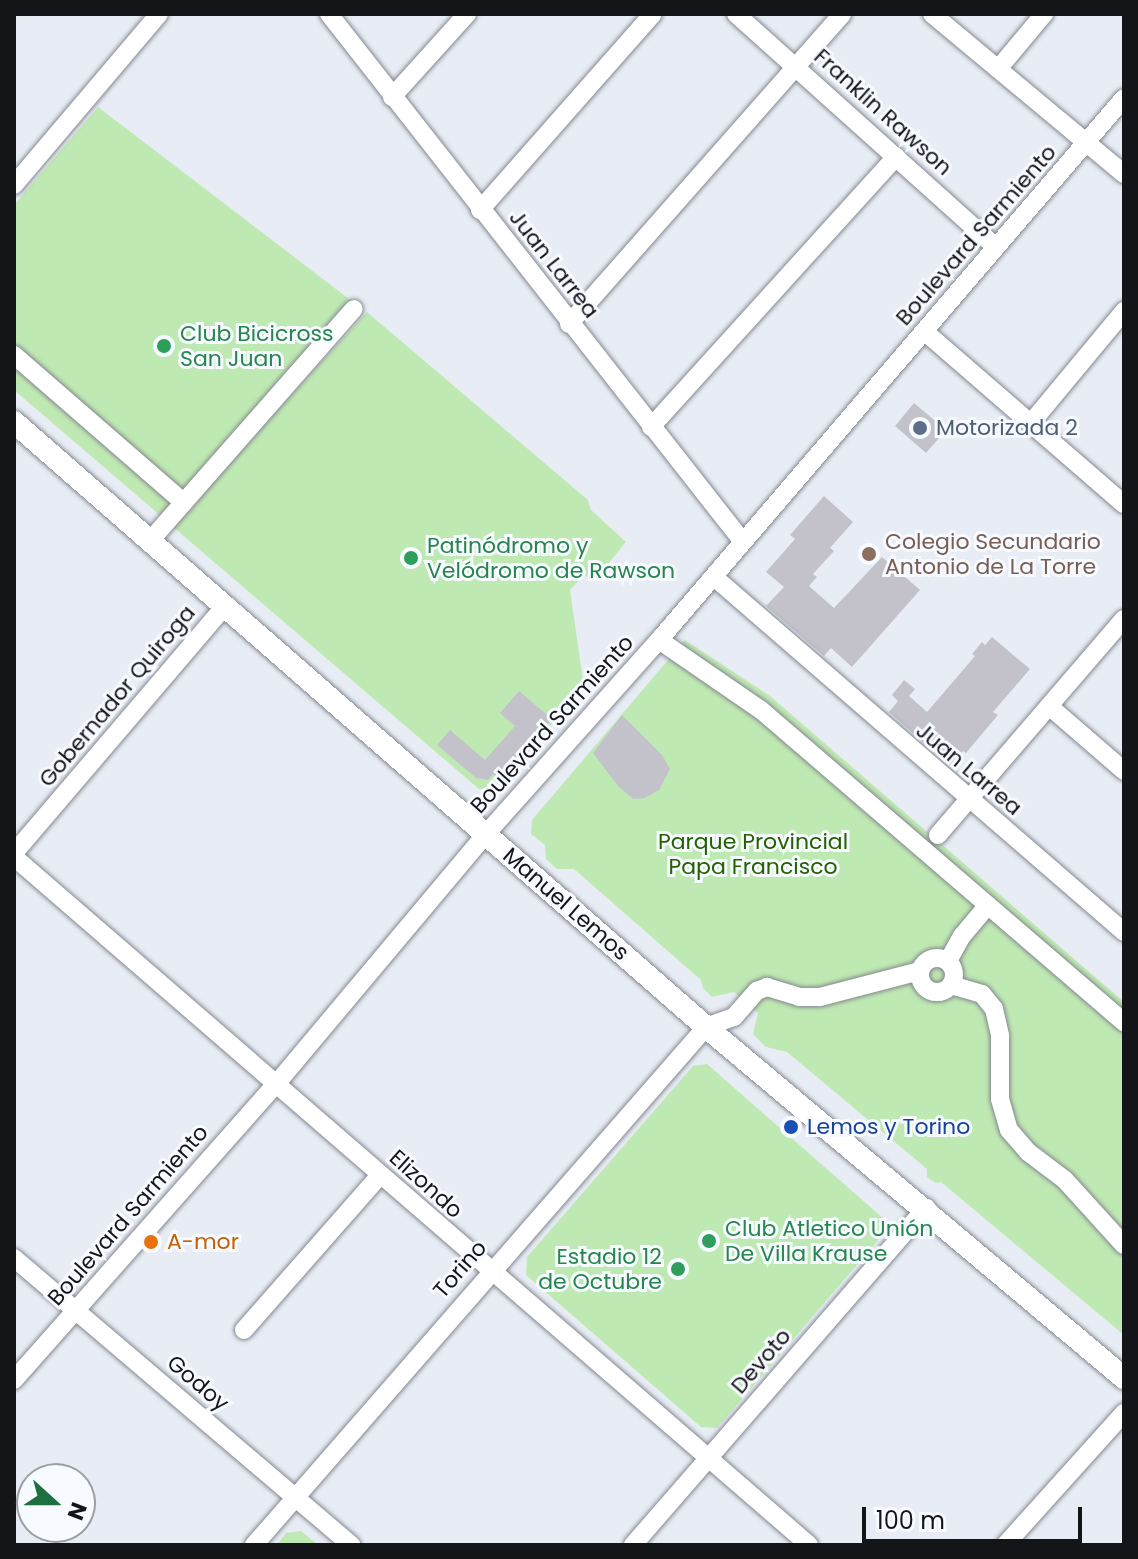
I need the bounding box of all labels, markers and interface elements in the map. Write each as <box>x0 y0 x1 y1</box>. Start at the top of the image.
street label: Franklin Rawson <box>809 43 957 181</box>
street label: Boulevard Sarmiento <box>890 139 1062 331</box>
street label: Juan Larrea <box>504 205 604 323</box>
place label: Club Bicicross San Juan <box>180 320 333 372</box>
marker: Club Bicicross San Juan <box>155 337 173 355</box>
place label: Motorizada 2 <box>936 415 1078 441</box>
marker: Motorizada 2 <box>911 419 929 437</box>
place label: Colegio Secundario Antonio de La Torre <box>885 528 1101 580</box>
place label: Patinódromo y Velódromo de Rawson <box>427 532 675 584</box>
marker: Colegio Secundario Antonio de La Torre <box>860 545 878 563</box>
marker: Patinódromo y Velódromo de Rawson <box>402 549 420 567</box>
street label: Gobernador Quiroga <box>33 600 201 792</box>
street label: Boulevard Sarmiento <box>465 629 639 819</box>
street label: Juan Larrea <box>911 717 1027 821</box>
park label: Parque Provincial Papa Francisco <box>658 828 848 880</box>
street label: Manuel Lemos <box>498 842 634 966</box>
place label: Lemos y Torino <box>807 1114 970 1140</box>
marker: Lemos y Torino <box>782 1118 800 1136</box>
street label: Boulevard Sarmiento <box>42 1119 214 1311</box>
street label: Elizondo <box>384 1144 468 1224</box>
place label: Club Atletico Unión De Villa Krause <box>725 1215 933 1266</box>
place label: A-mor <box>167 1229 239 1255</box>
marker: Club Atletico Unión De Villa Krause <box>700 1232 718 1250</box>
marker: A-mor <box>142 1233 160 1251</box>
street label: Torino <box>428 1235 492 1303</box>
place label: Estadio 12 de Octubre <box>538 1243 662 1294</box>
marker: Estadio 12 de Octubre <box>669 1260 687 1278</box>
street label: Devoto <box>726 1323 796 1399</box>
street label: Godoy <box>162 1350 234 1416</box>
north arrow <box>16 1463 96 1543</box>
scale bar <box>866 1491 1086 1541</box>
text: N <box>60 1498 94 1524</box>
text: 100 m <box>876 1504 945 1537</box>

